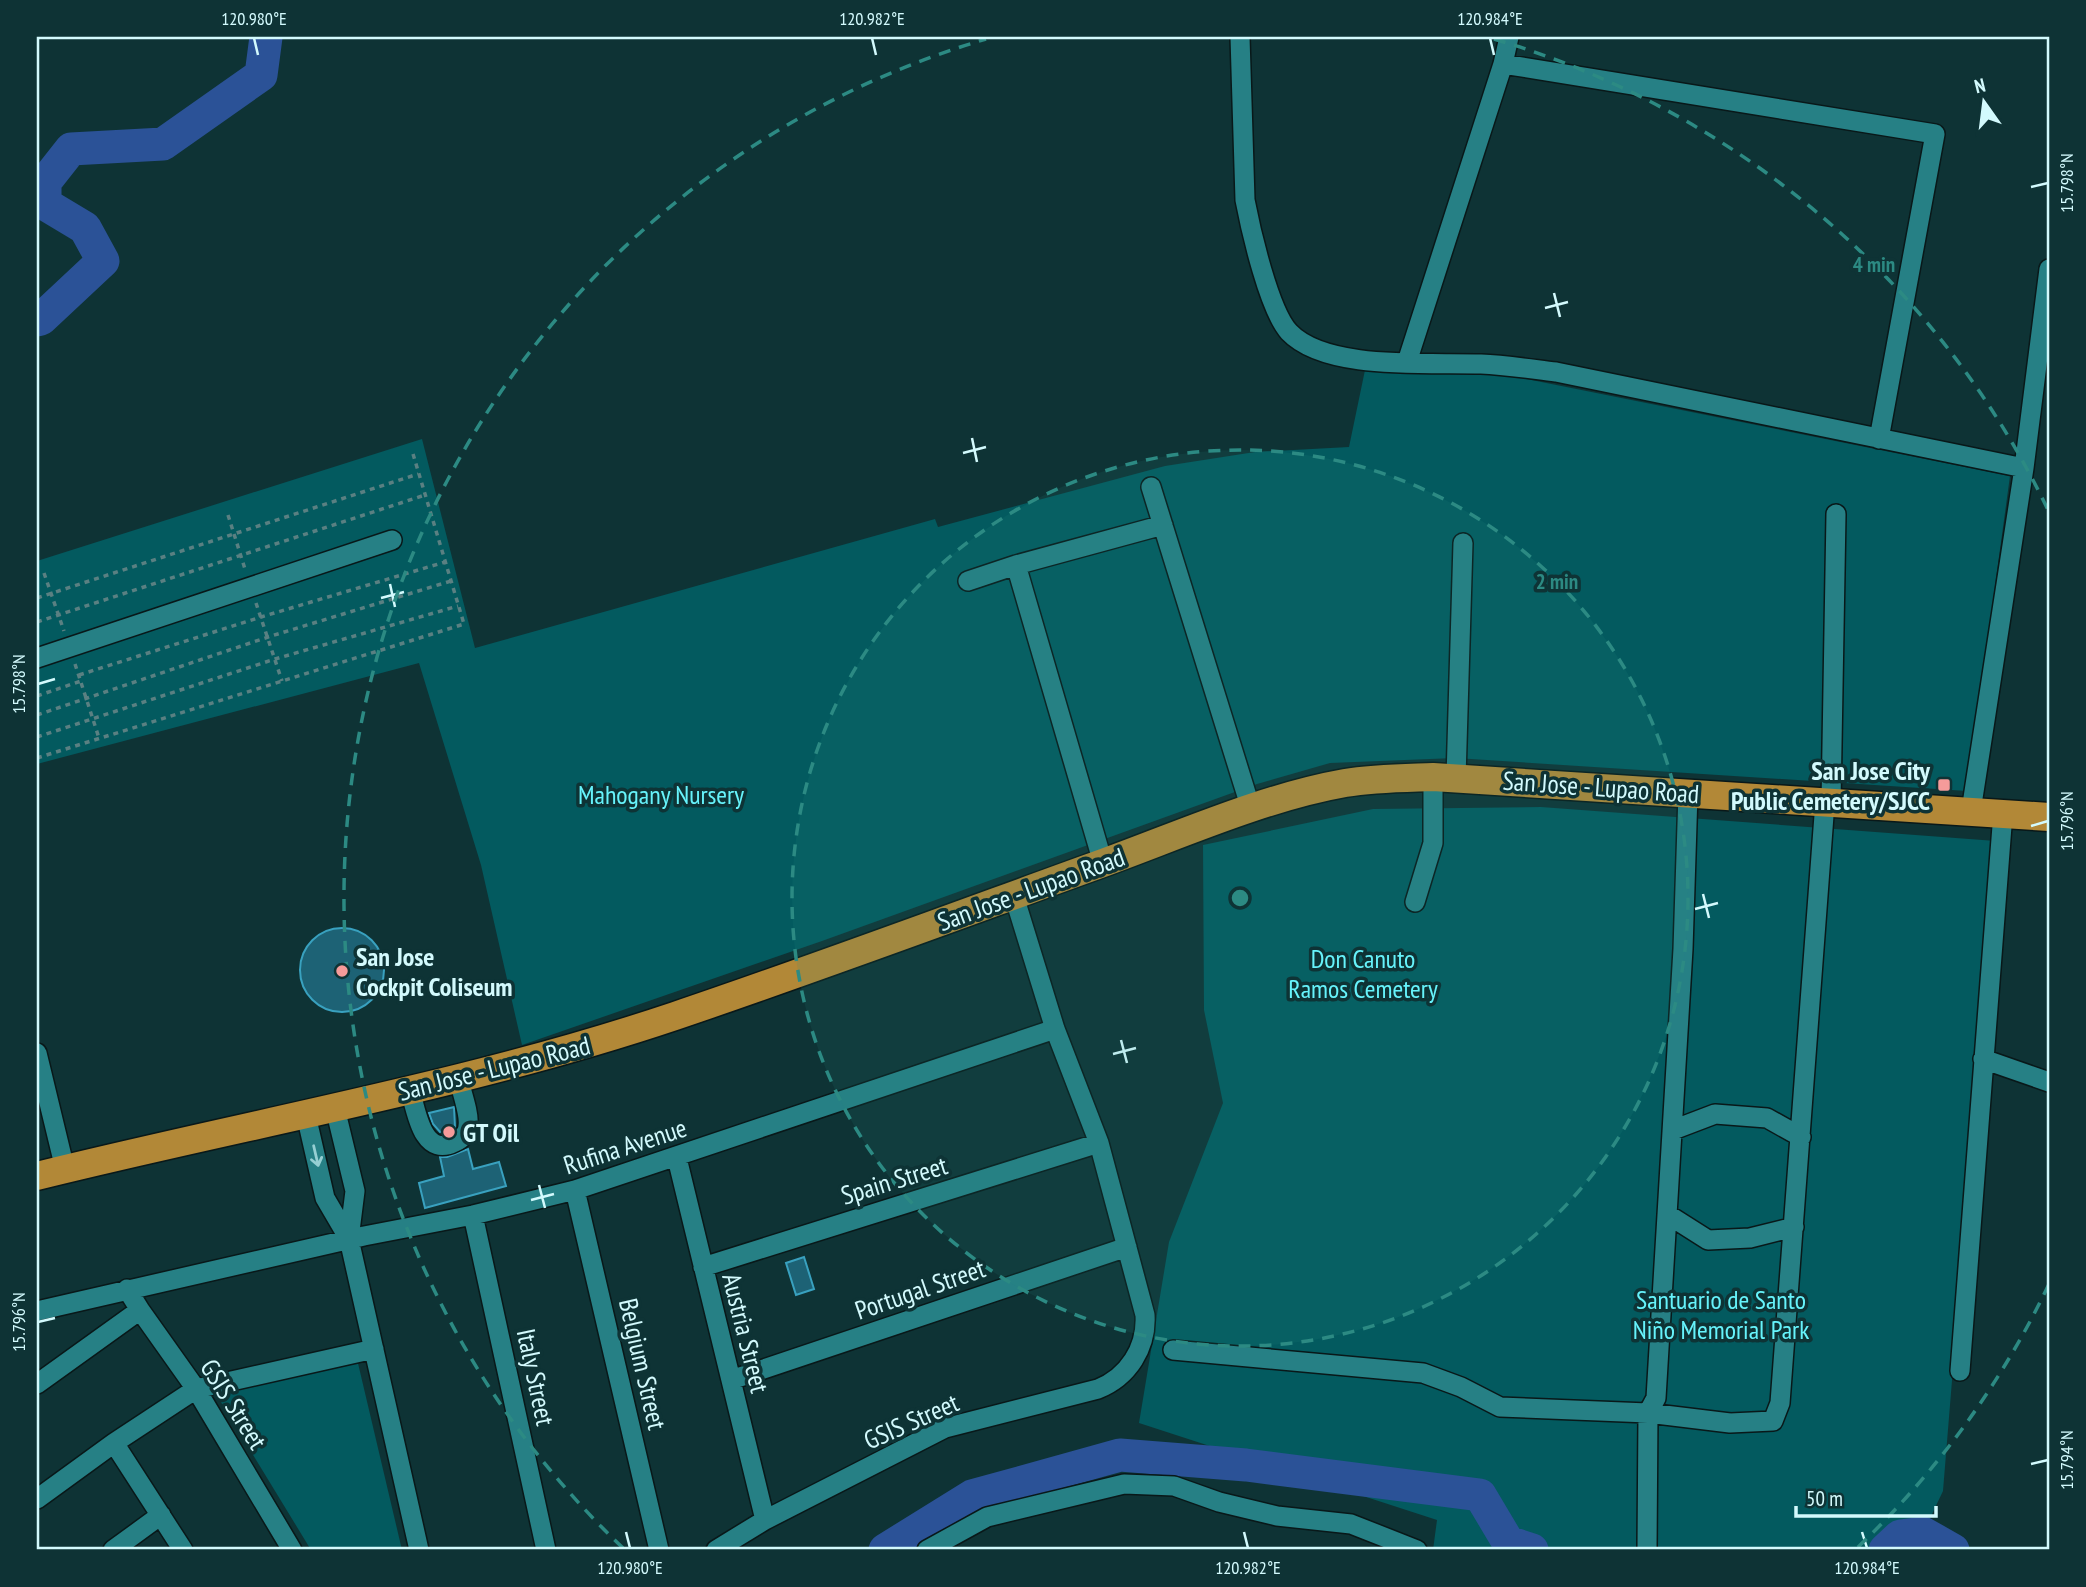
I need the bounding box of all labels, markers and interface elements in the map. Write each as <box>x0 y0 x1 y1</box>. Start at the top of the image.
text: 120.980°E <box>221 7 287 30</box>
text: 120.982°E <box>839 7 905 30</box>
text: 120.984°E <box>1457 7 1523 30</box>
north arrow <box>1950 66 2020 136</box>
text: N <box>1972 73 1988 98</box>
text: 15.798°N <box>2055 153 2078 213</box>
text: 4 min <box>1853 251 1895 278</box>
text: 2 min <box>1536 568 1578 595</box>
text: 15.798°N <box>7 654 30 714</box>
place label: San Jose City Public Cemetery/SJCC <box>1731 754 1931 817</box>
street label: San Jose - Lupao Road <box>1502 764 1700 810</box>
marker: San Jose City Public Cemetery/SJCC <box>1936 777 1952 793</box>
park label: Mahogany Nursery <box>578 778 744 811</box>
text: 15.796°N <box>2055 791 2078 851</box>
street label: San Jose - Lupao Road <box>933 840 1129 938</box>
centre of rings <box>1228 886 1252 910</box>
place label: San Jose Cockpit Coliseum <box>356 940 513 1003</box>
park label: Don Canuto Ramos Cemetery <box>1288 942 1438 1005</box>
marker: San Jose Cockpit Coliseum <box>334 963 350 979</box>
street label: San Jose - Lupao Road <box>395 1028 593 1108</box>
street label: Rufina Avenue <box>559 1111 691 1181</box>
place label: GT Oil <box>463 1116 520 1149</box>
marker: GT Oil <box>441 1124 457 1140</box>
one-way arrow <box>310 1144 323 1167</box>
street label: Spain Street <box>837 1148 951 1212</box>
street label: Portugal Street <box>851 1251 989 1327</box>
street label: Austria Street <box>715 1270 777 1396</box>
park label: Santuario de Santo Niño Memorial Park <box>1633 1283 1809 1346</box>
text: 15.796°N <box>7 1292 30 1352</box>
street label: Belgium Street <box>612 1295 674 1433</box>
street label: Italy Street <box>510 1326 562 1428</box>
street label: GSIS Street <box>193 1353 275 1455</box>
street label: GSIS Street <box>858 1385 964 1457</box>
text: 15.794°N <box>2055 1430 2078 1490</box>
scale bar <box>1796 1475 1936 1519</box>
text: 50 m <box>1806 1485 1843 1512</box>
text: 120.980°E <box>597 1556 663 1579</box>
text: 120.982°E <box>1215 1556 1281 1579</box>
text: 120.984°E <box>1834 1556 1900 1579</box>

